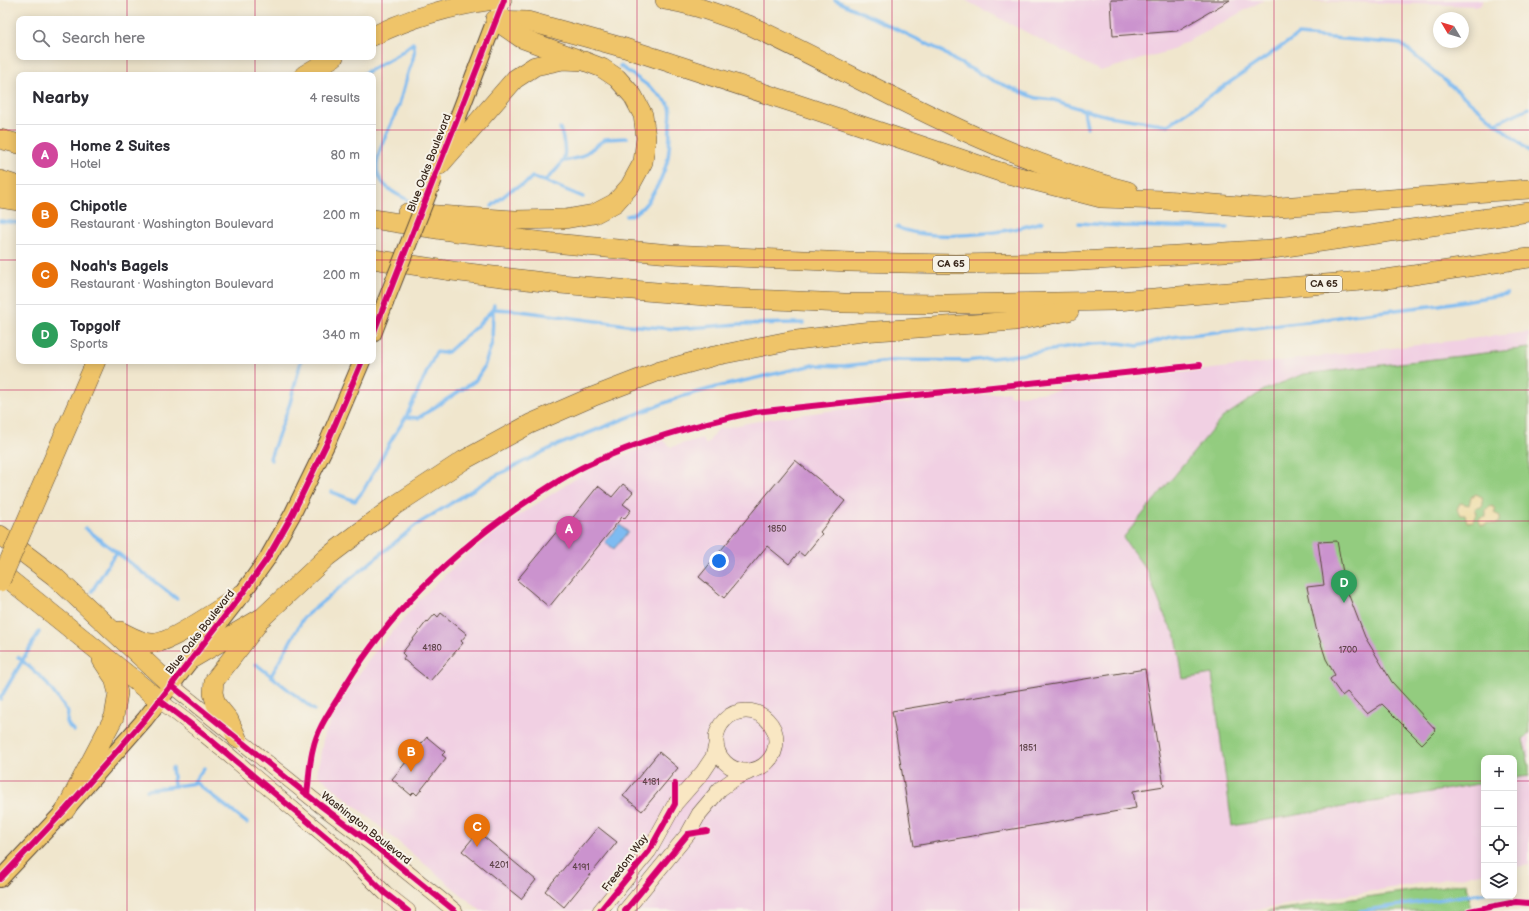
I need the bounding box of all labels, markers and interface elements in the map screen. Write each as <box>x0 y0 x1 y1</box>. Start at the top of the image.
north arrow <box>1433 12 1469 48</box>
search box <box>16 16 376 60</box>
icon: search <box>30 27 52 49</box>
text: Search here <box>62 29 145 48</box>
text: Nearby <box>32 88 89 108</box>
text: 4 results <box>310 90 360 106</box>
street label: Blue Oaks Boulevard <box>404 112 454 214</box>
text: Home 2 Suites <box>70 137 170 156</box>
text: A <box>41 147 49 163</box>
text: 80 m <box>331 147 360 163</box>
text: Hotel <box>70 156 101 172</box>
text: Chipotle <box>70 197 127 216</box>
text: B <box>40 207 50 223</box>
text: 200 m <box>323 207 360 223</box>
text: Restaurant · Washington Boulevard <box>70 216 274 232</box>
road number: CA 65 <box>933 256 969 272</box>
text: Noah's Bagels <box>70 257 168 276</box>
text: C <box>40 267 50 283</box>
text: 200 m <box>323 267 360 283</box>
text: Restaurant · Washington Boulevard <box>70 276 274 292</box>
road number: CA 65 <box>1306 276 1342 292</box>
text: Topgolf <box>70 317 120 336</box>
text: D <box>40 327 50 343</box>
text: 340 m <box>322 327 360 343</box>
text: Sports <box>70 336 108 352</box>
pin: A <box>556 516 582 549</box>
house number: 1850 <box>767 524 787 535</box>
your location <box>709 551 729 571</box>
pin: D <box>1331 570 1357 603</box>
street label: Blue Oaks Boulevard <box>163 587 237 677</box>
house number: 4180 <box>422 643 442 654</box>
house number: 1700 <box>1339 645 1357 656</box>
pin: B <box>398 739 424 772</box>
house number: 1851 <box>1019 743 1037 754</box>
map controls <box>1481 755 1517 899</box>
button: + <box>1481 755 1517 791</box>
house number: 4181 <box>642 777 660 788</box>
street label: Washington Boulevard <box>318 789 414 867</box>
button: − <box>1481 791 1517 827</box>
pin: C <box>464 814 490 847</box>
button: locate <box>1481 827 1517 863</box>
street label: Freedom Way <box>599 832 651 894</box>
house number: 4201 <box>489 860 509 871</box>
house number: 4191 <box>572 862 590 873</box>
button: layers <box>1481 863 1517 899</box>

